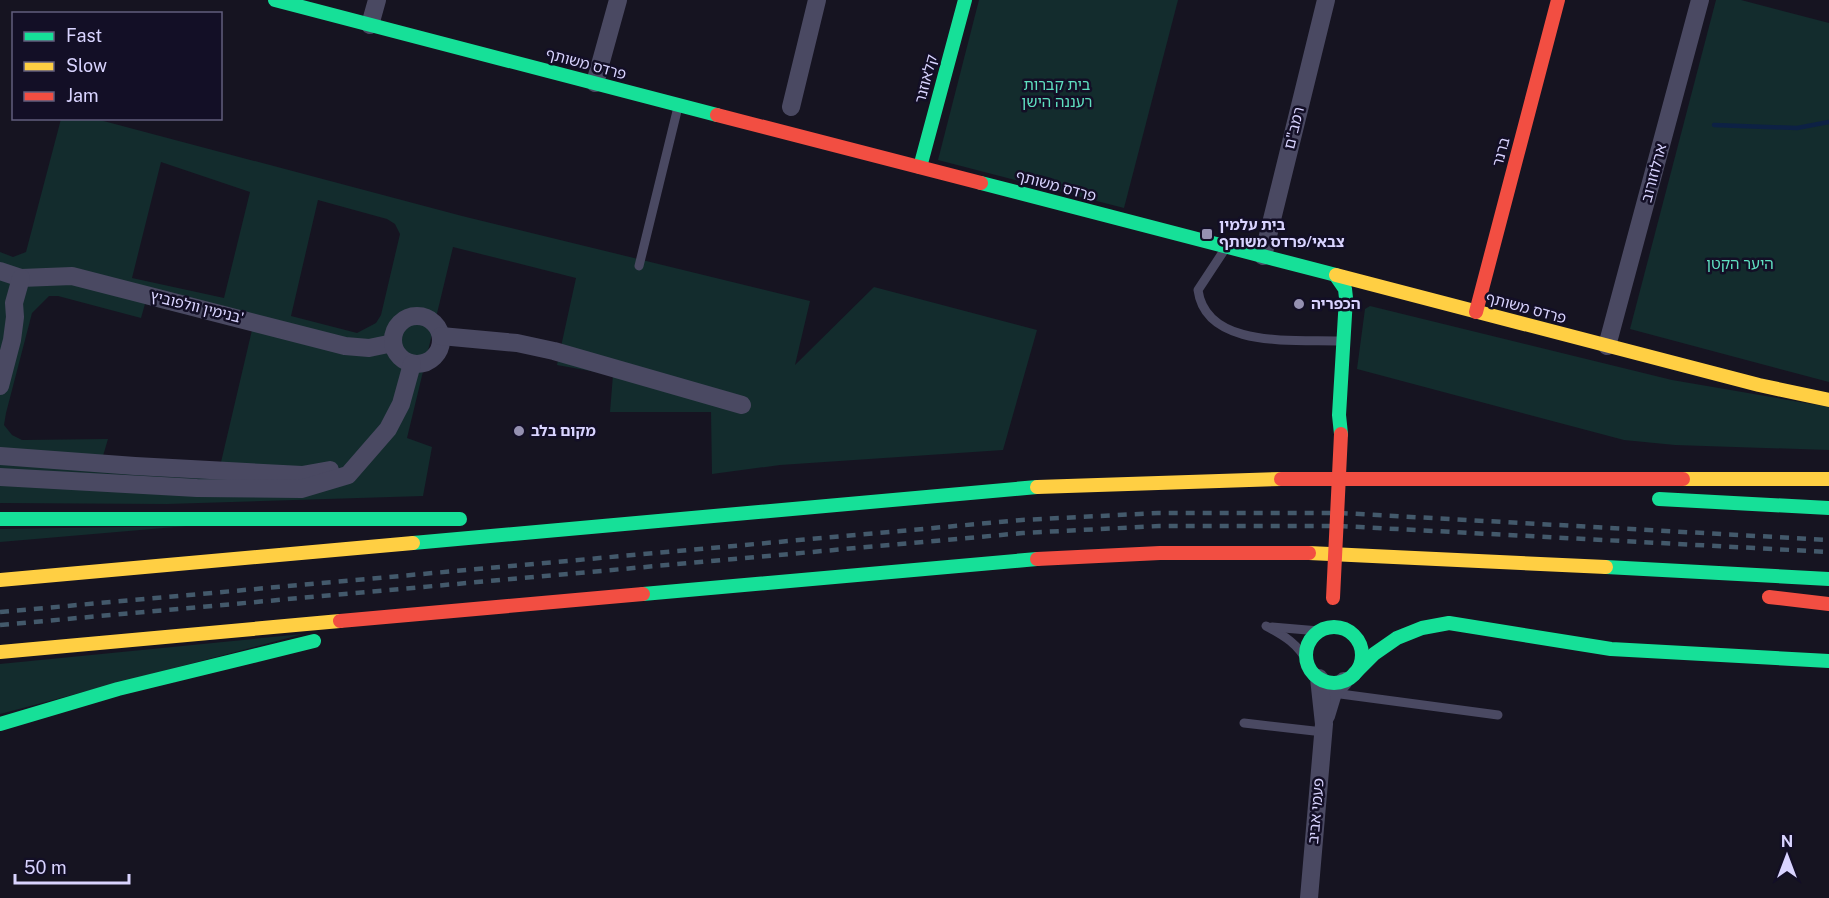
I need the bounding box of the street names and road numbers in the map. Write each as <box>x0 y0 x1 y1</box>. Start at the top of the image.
street label: פרדס משותף <box>544 45 628 82</box>
street label: קלאוזנר <box>911 53 940 105</box>
street label: רמב"ם <box>1280 105 1307 151</box>
street label: ברנר <box>1488 135 1513 168</box>
street label: ארלוזורוב <box>1638 142 1669 204</box>
street label: פרדס משותף <box>1014 167 1098 204</box>
street label: בנימין וולפוביץ' <box>148 287 246 326</box>
street label: פרדס משותף <box>1484 289 1568 326</box>
street label: פעמי אביב <box>1304 777 1327 845</box>

